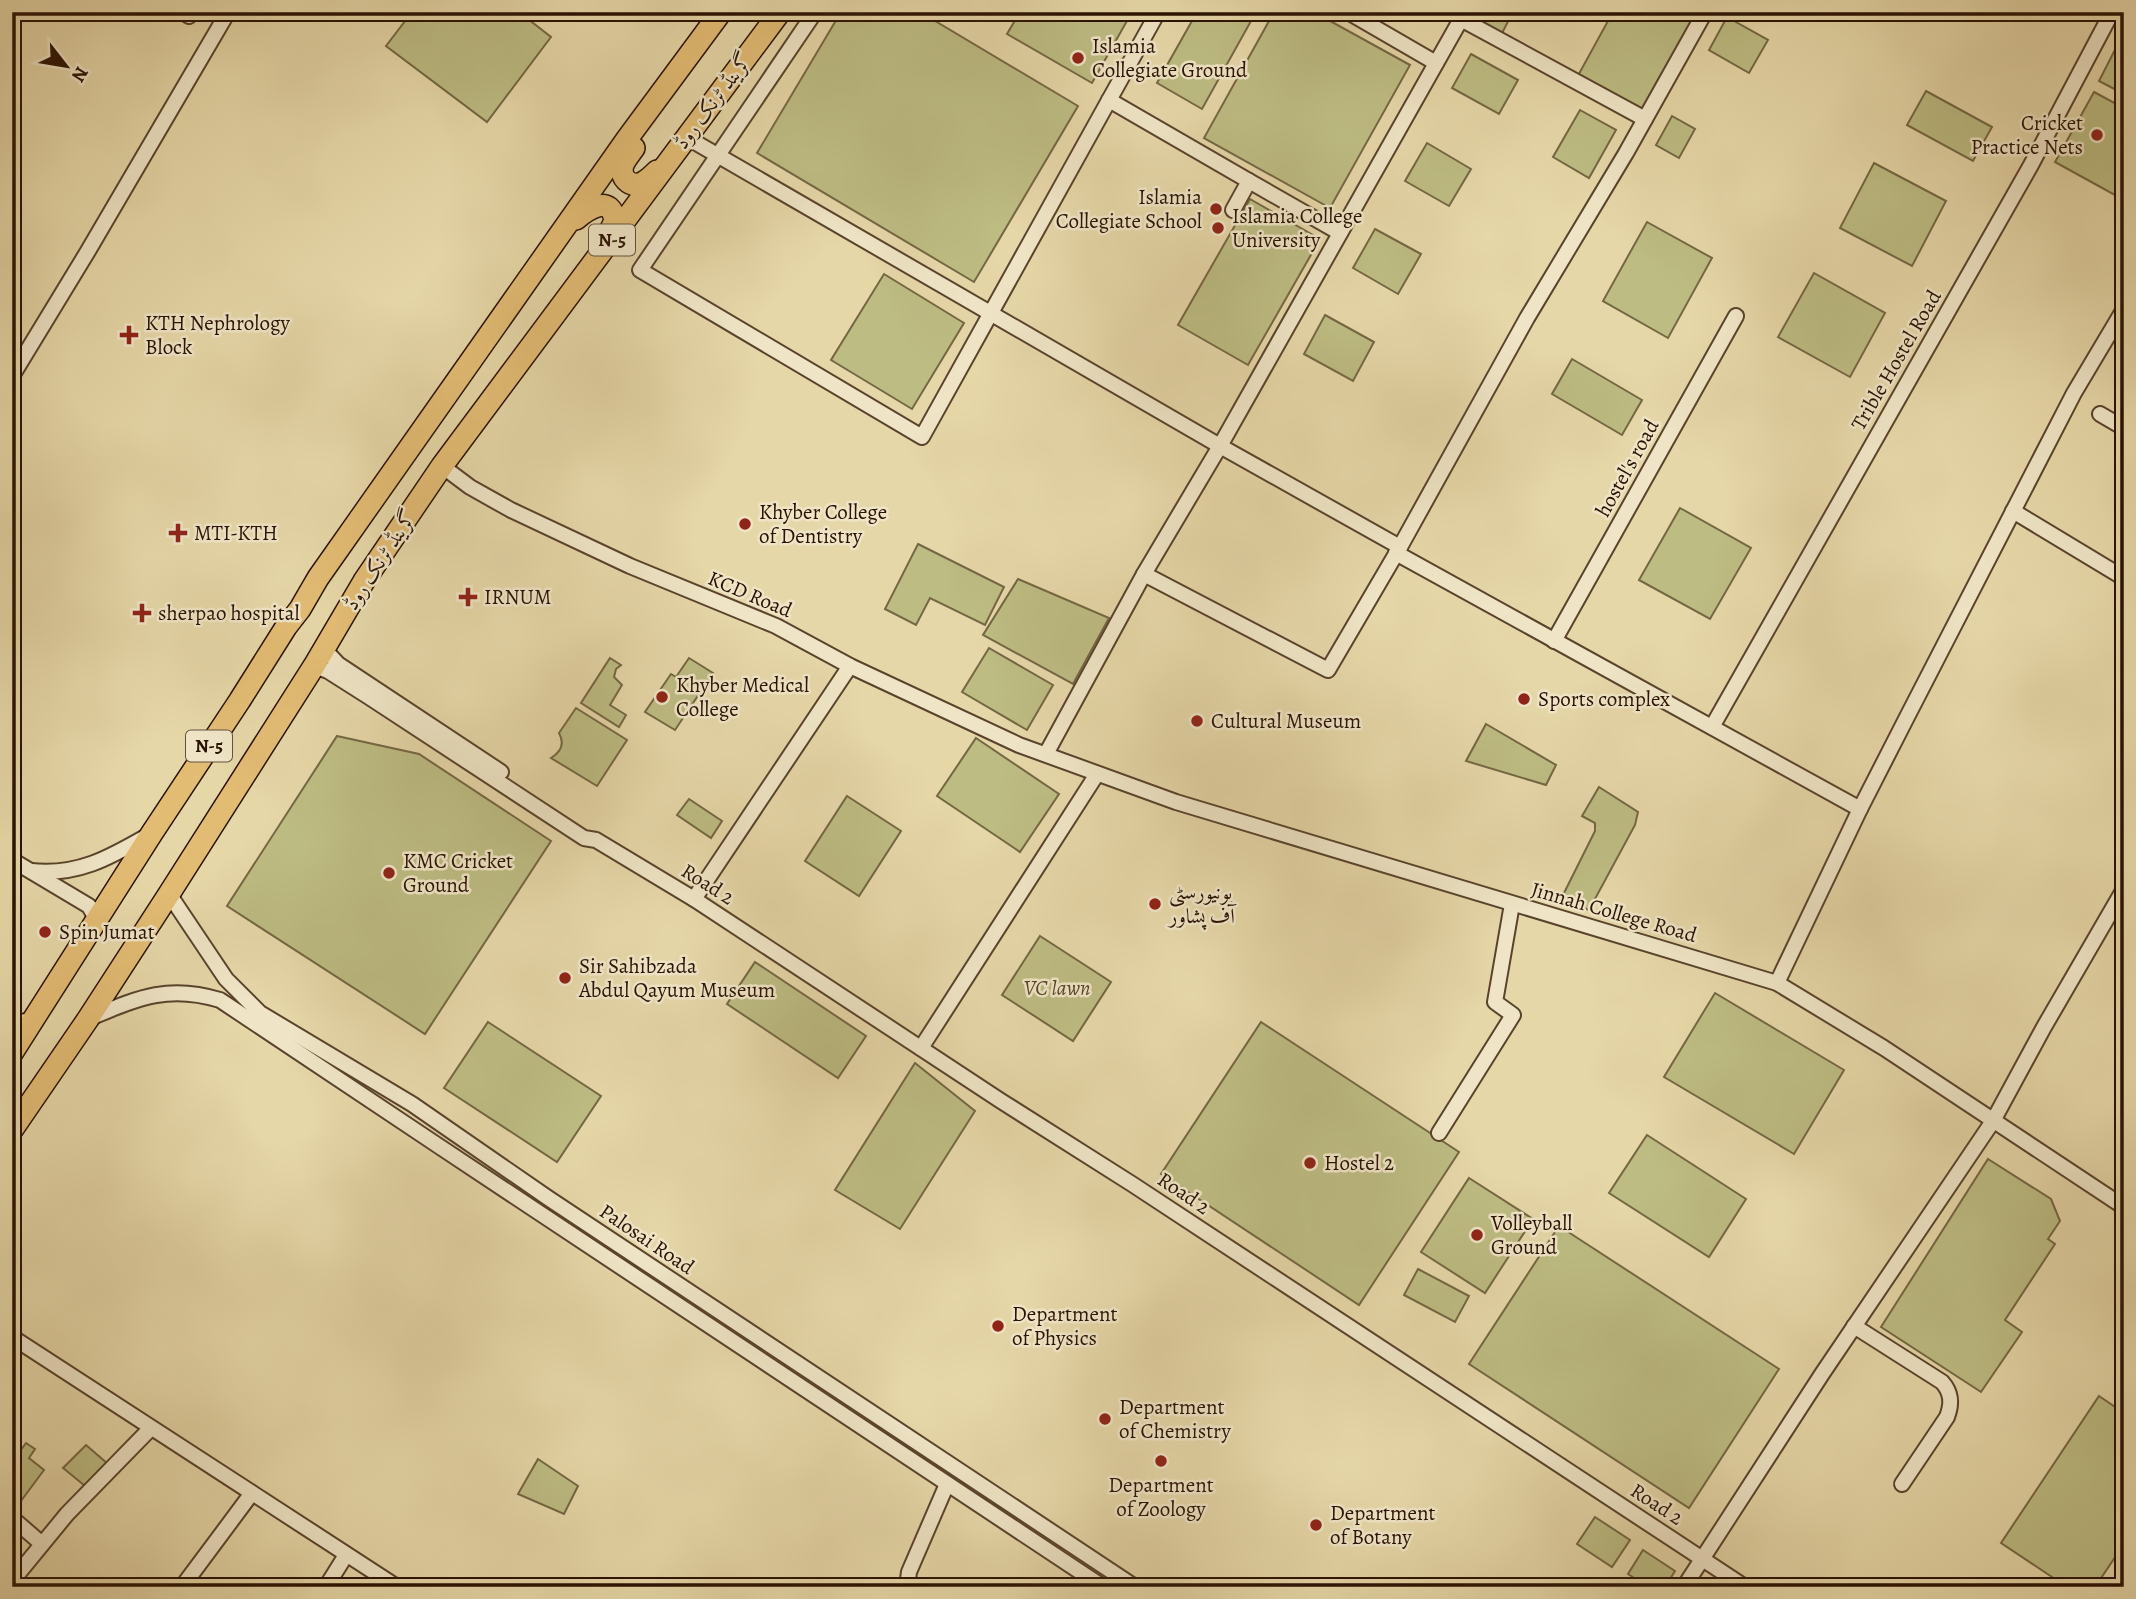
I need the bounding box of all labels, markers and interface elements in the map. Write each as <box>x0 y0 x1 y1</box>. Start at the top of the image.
north arrow <box>32 32 102 102</box>
place label: Islamia Collegiate Ground <box>1092 32 1248 84</box>
street label: گرینڈ ٹرنک روڈ <box>667 47 759 155</box>
marker: Islamia Collegiate Ground <box>1070 50 1086 66</box>
text: N <box>65 62 94 87</box>
place label: Cricket Practice Nets <box>1971 109 2083 161</box>
marker: Cricket Practice Nets <box>2089 127 2105 143</box>
place label: Islamia Collegiate School <box>1056 183 1202 235</box>
marker: Islamia Collegiate School <box>1208 201 1224 217</box>
place label: Islamia College University <box>1232 202 1362 254</box>
marker: Islamia College University <box>1210 220 1226 236</box>
road number: N-5 <box>589 224 635 256</box>
street label: Trible Hostel Road <box>1844 284 1948 435</box>
place label: KTH Nephrology Block <box>145 309 290 361</box>
marker: KTH Nephrology Block <box>119 325 139 345</box>
street label: hostel's road <box>1589 414 1666 522</box>
place label: Khyber College of Dentistry <box>759 498 887 550</box>
street label: گرینڈ ٹرنک روڈ <box>337 504 423 616</box>
marker: Khyber College of Dentistry <box>737 516 753 532</box>
place label: MTI-KTH <box>194 519 278 547</box>
marker: MTI-KTH <box>168 523 188 543</box>
street label: KCD Road <box>704 564 797 624</box>
place label: IRNUM <box>484 583 552 611</box>
marker: IRNUM <box>458 587 478 607</box>
place label: sherpao hospital <box>158 599 300 627</box>
marker: sherpao hospital <box>132 603 152 623</box>
place label: Khyber Medical College <box>676 671 809 723</box>
place label: Sports complex <box>1538 685 1670 713</box>
marker: Khyber Medical College <box>654 689 670 705</box>
marker: Sports complex <box>1516 691 1532 707</box>
place label: Cultural Museum <box>1211 707 1361 735</box>
marker: Cultural Museum <box>1189 713 1205 729</box>
road number: N-5 <box>186 730 232 762</box>
place label: KMC Cricket Ground <box>403 847 513 899</box>
street label: Road 2 <box>676 857 740 911</box>
marker: KMC Cricket Ground <box>381 865 397 881</box>
street label: Jinnah College Road <box>1528 875 1701 949</box>
place label: یونیورسٹی آف پشاور <box>1167 878 1237 930</box>
marker: یونیورسٹی آف پشاور <box>1147 896 1163 912</box>
place label: Spin Jumat <box>59 918 155 946</box>
marker: Spin Jumat <box>37 924 53 940</box>
place label: Sir Sahibzada Abdul Qayum Museum <box>578 952 775 1004</box>
marker: Sir Sahibzada Abdul Qayum Museum <box>557 970 573 986</box>
park label: VC lawn <box>1024 974 1090 1002</box>
place label: Hostel 2 <box>1324 1149 1394 1177</box>
marker: Hostel 2 <box>1302 1155 1318 1171</box>
street label: Road 2 <box>1152 1165 1216 1221</box>
street label: Palosai Road <box>594 1197 700 1281</box>
place label: Volleyball Ground <box>1490 1209 1572 1261</box>
marker: Volleyball Ground <box>1469 1227 1485 1243</box>
place label: Department of Physics <box>1012 1300 1117 1352</box>
marker: Department of Physics <box>990 1318 1006 1334</box>
place label: Department of Chemistry <box>1119 1393 1231 1445</box>
marker: Department of Chemistry <box>1097 1411 1113 1427</box>
marker: Department of Zoology <box>1153 1453 1169 1469</box>
place label: Department of Zoology <box>1108 1471 1214 1523</box>
street label: Road 2 <box>1625 1477 1689 1532</box>
place label: Department of Botany <box>1330 1499 1435 1551</box>
marker: Department of Botany <box>1308 1517 1324 1533</box>

